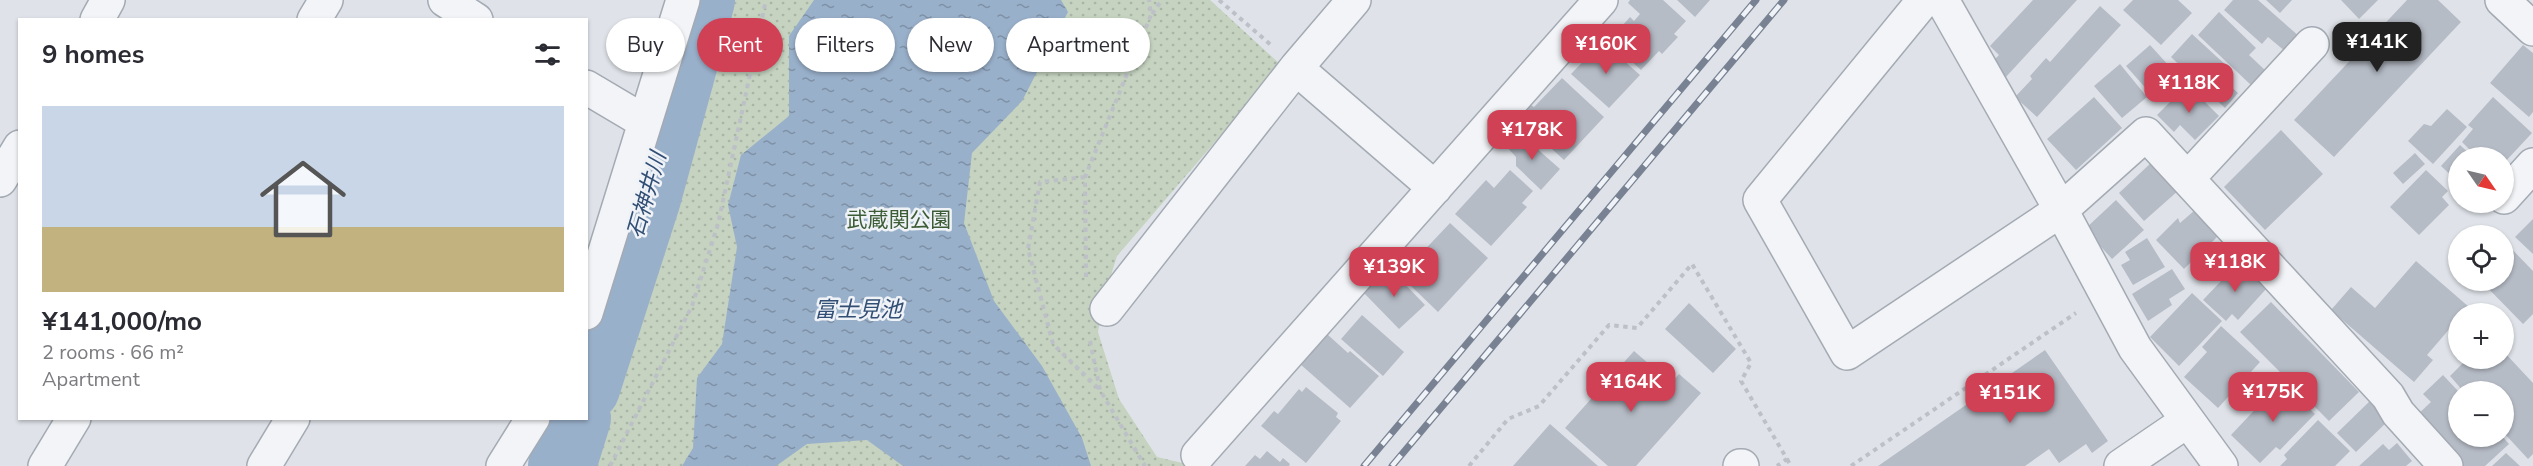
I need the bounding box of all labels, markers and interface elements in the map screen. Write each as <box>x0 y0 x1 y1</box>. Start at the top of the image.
chip: Buy <box>606 18 685 72</box>
chip: Rent <box>697 18 783 72</box>
chip: Filters <box>795 18 895 72</box>
chip: New <box>907 18 994 72</box>
chip: Apartment <box>1006 18 1150 72</box>
pin: ¥141K <box>2335 22 2419 73</box>
pin: ¥160K <box>1564 24 1648 75</box>
text: ¥141K <box>2346 28 2408 55</box>
text: ¥160K <box>1575 30 1637 57</box>
text: 9 homes <box>42 37 144 72</box>
icon: filters <box>531 38 564 71</box>
pin: ¥118K <box>2147 63 2231 114</box>
text: ¥118K <box>2158 69 2220 96</box>
pin: ¥178K <box>1490 110 1574 161</box>
text: ¥178K <box>1501 116 1563 143</box>
icon: home <box>249 145 357 253</box>
water label: 石神井川 <box>620 147 674 241</box>
north arrow <box>2448 147 2514 213</box>
map controls <box>2448 147 2514 447</box>
park label: 武蔵関公園 <box>847 206 952 234</box>
button: locate <box>2448 225 2514 291</box>
pin: ¥118K <box>2193 242 2277 293</box>
pin: ¥139K <box>1352 247 1436 298</box>
text: ¥118K <box>2204 248 2266 275</box>
text: ¥139K <box>1363 253 1425 280</box>
water label: 富士見池 <box>814 295 904 325</box>
button: + <box>2448 303 2514 369</box>
text: ¥141,000/mo <box>42 304 202 339</box>
text: 2 rooms · 66 m² <box>42 339 184 366</box>
pin: ¥164K <box>1589 362 1673 413</box>
text: Apartment <box>42 366 140 393</box>
text: ¥164K <box>1600 368 1662 395</box>
pin: ¥175K <box>2231 372 2315 423</box>
pin: ¥151K <box>1968 373 2052 424</box>
text: ¥175K <box>2242 378 2304 405</box>
text: ¥151K <box>1979 379 2041 406</box>
button: − <box>2448 381 2514 447</box>

